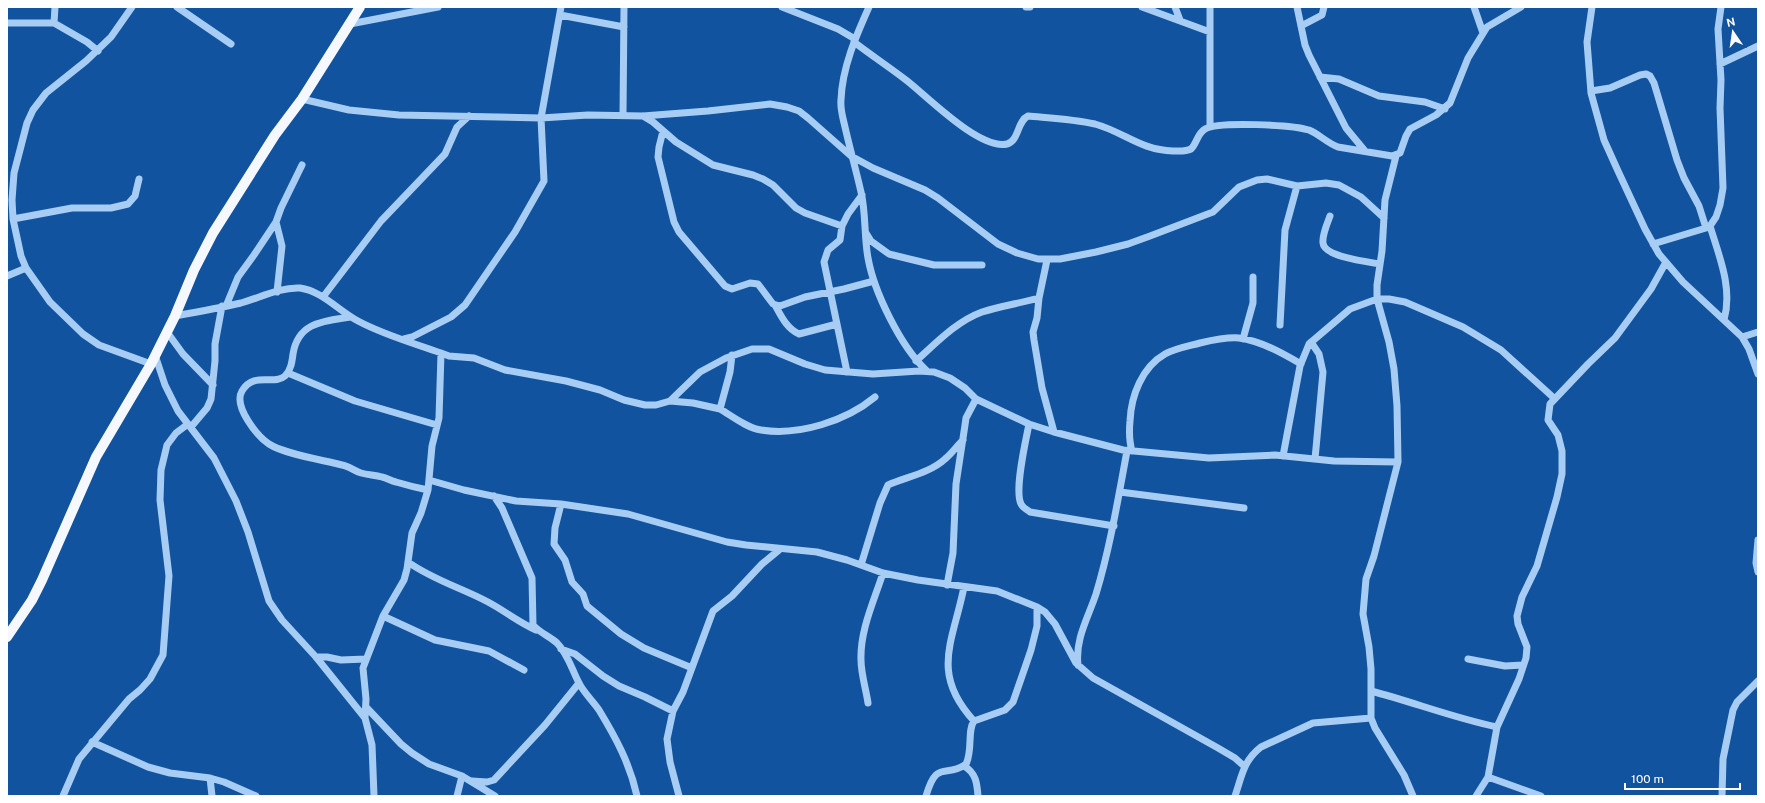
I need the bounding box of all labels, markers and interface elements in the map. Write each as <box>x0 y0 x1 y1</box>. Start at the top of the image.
north arrow <box>1713 12 1753 52</box>
text: N <box>1725 15 1736 29</box>
scale bar <box>1625 765 1740 791</box>
text: 100 m <box>1631 772 1664 786</box>

